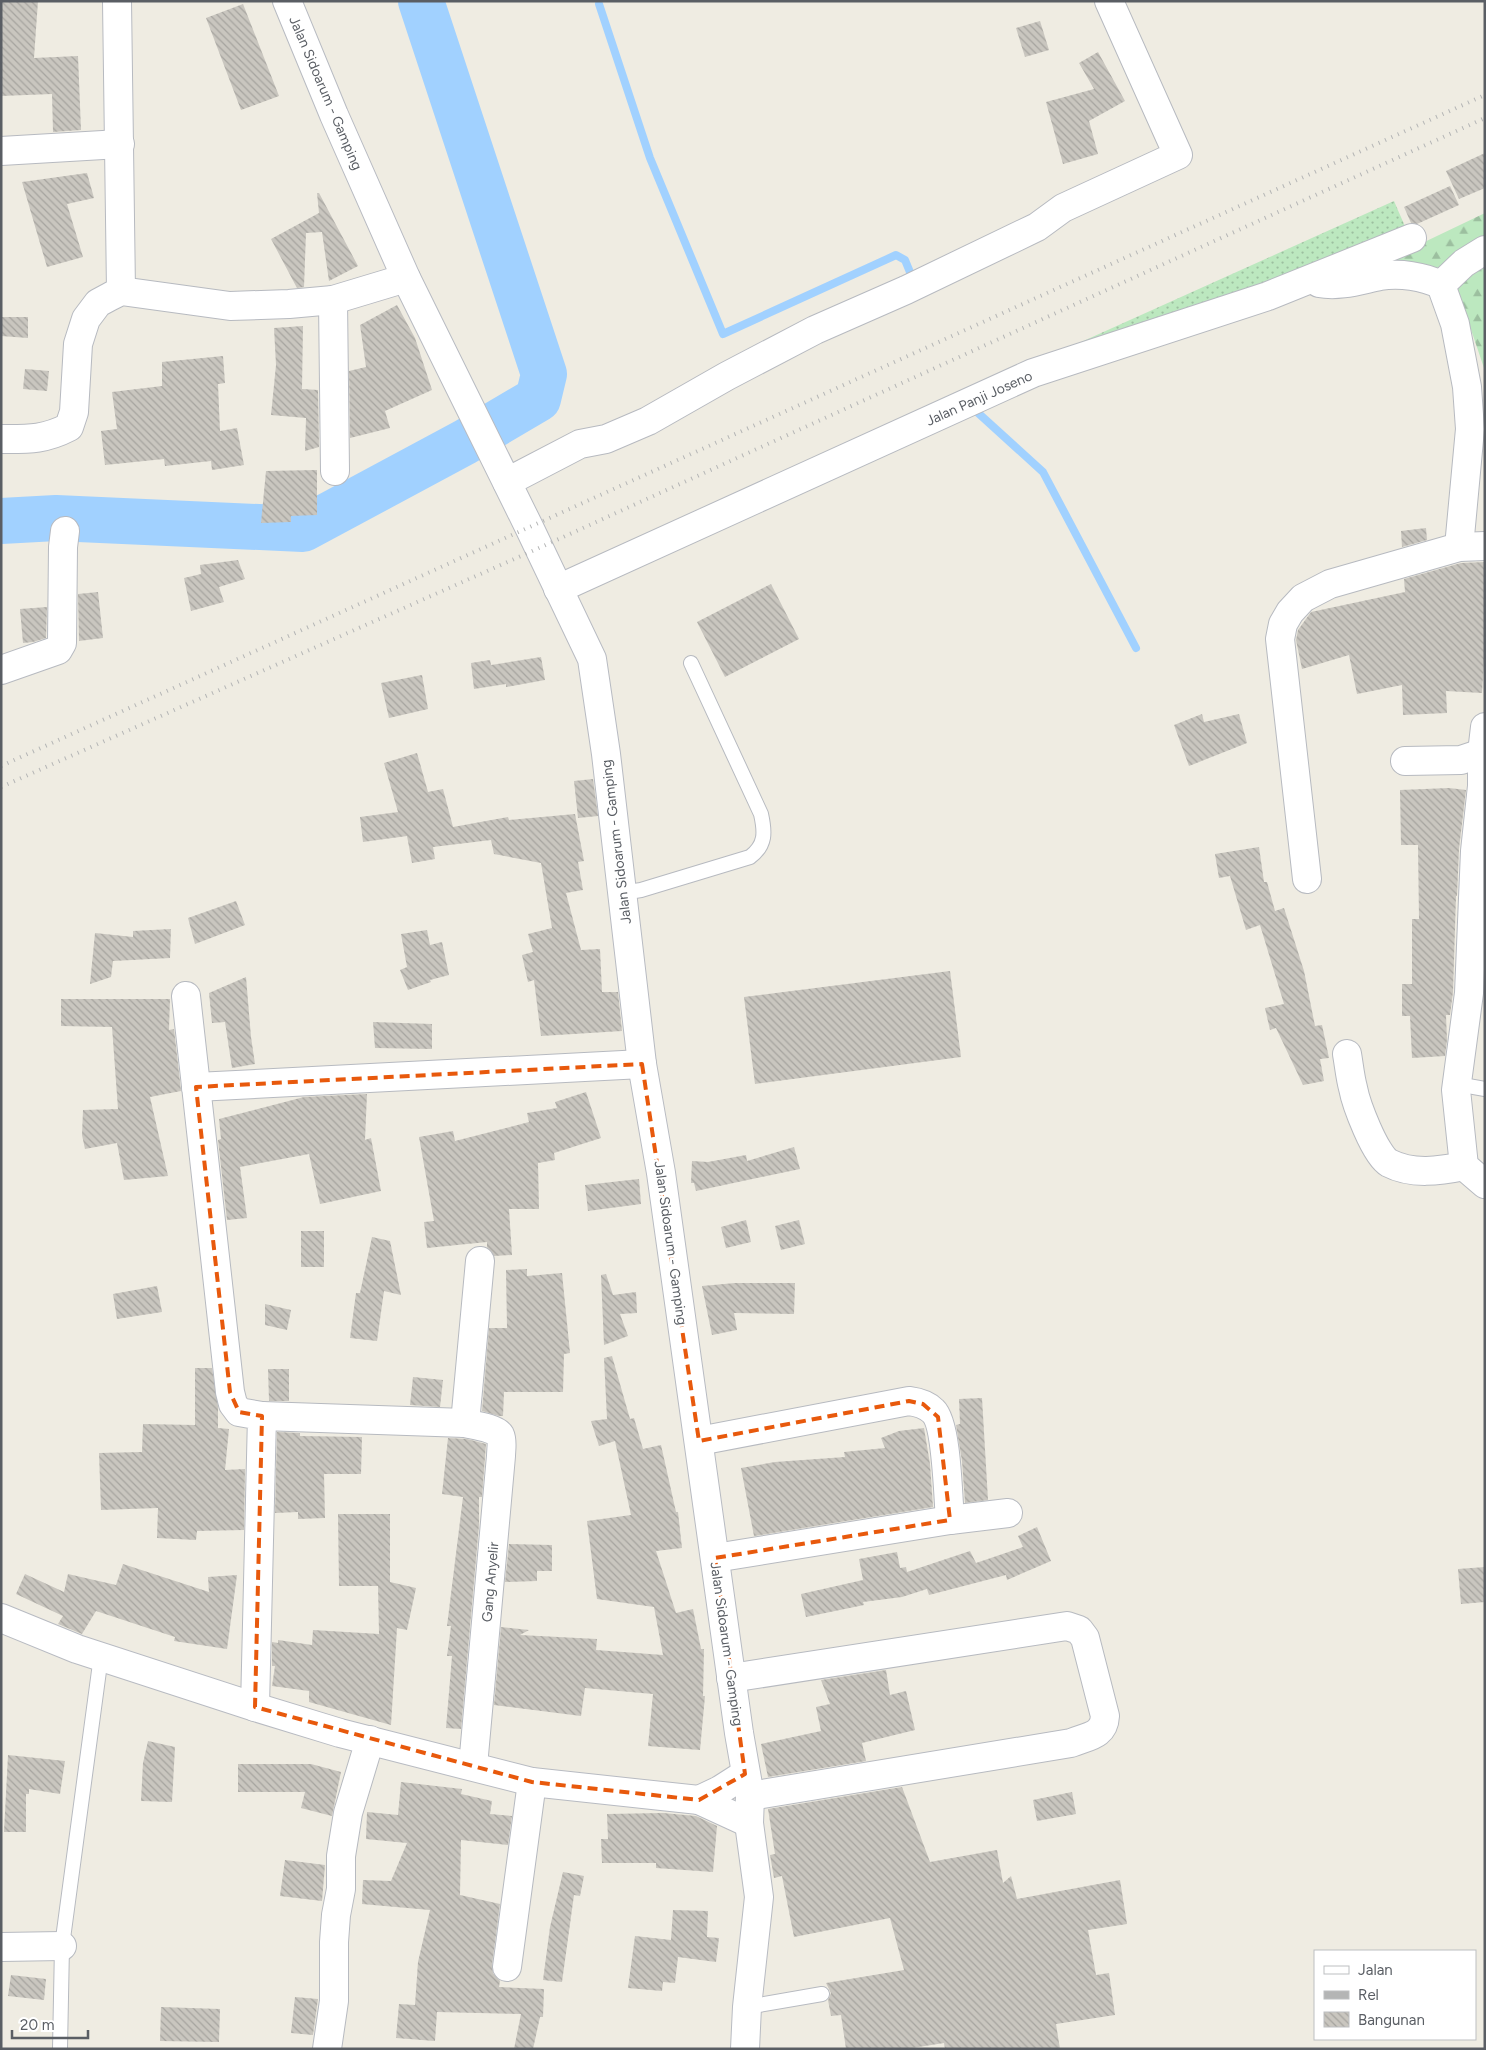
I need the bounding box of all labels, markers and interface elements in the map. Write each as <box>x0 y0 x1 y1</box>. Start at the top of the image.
street label: Jalan Sidoarum - Gamping <box>285 14 366 173</box>
street label: Jalan Panji Joseno <box>923 367 1035 430</box>
street label: Jalan Sidoarum - Gamping <box>598 759 635 925</box>
street label: Jalan Sidoarum - Gamping <box>651 1160 690 1326</box>
street label: Gang Anyelir <box>479 1541 502 1623</box>
street label: Jalan Sidoarum - Gamping <box>707 1561 746 1727</box>
legend <box>1314 1950 1476 2040</box>
text: Jalan <box>1358 1961 1393 1979</box>
text: Rel <box>1358 1986 1379 2004</box>
scale bar <box>12 2008 89 2040</box>
text: Bangunan <box>1358 2011 1425 2029</box>
text: 20 m <box>20 2016 54 2034</box>

